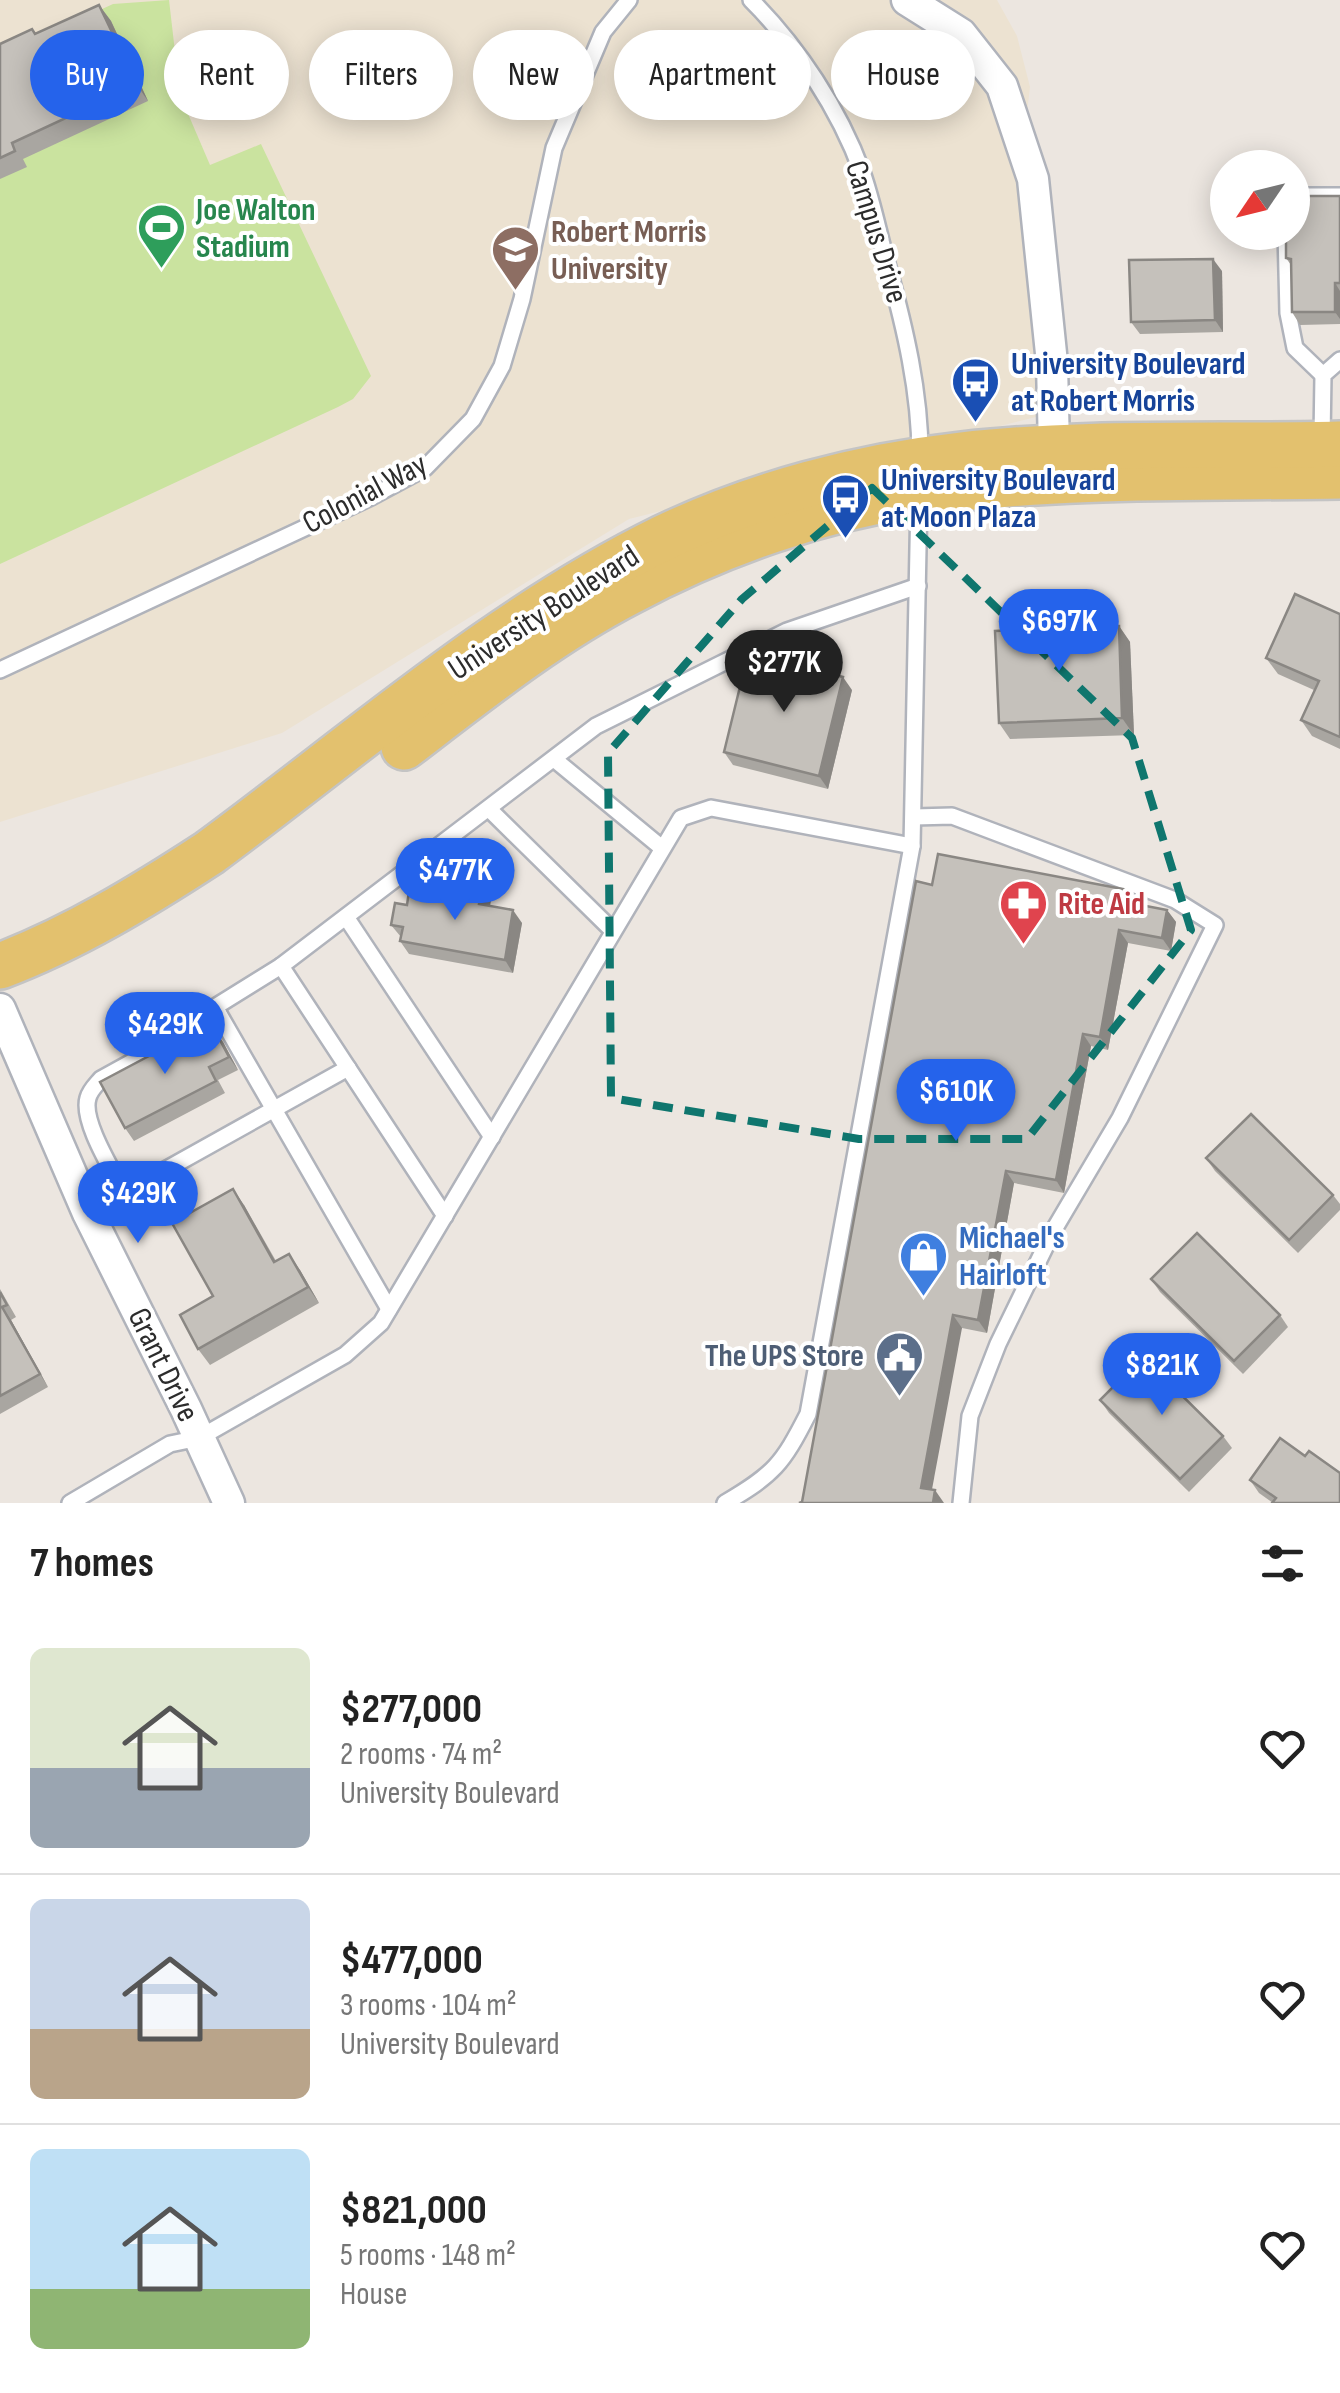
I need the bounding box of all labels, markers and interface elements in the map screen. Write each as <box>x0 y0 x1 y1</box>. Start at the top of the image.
chip: Buy <box>30 30 144 120</box>
chip: Rent <box>164 30 289 120</box>
chip: Filters <box>309 30 453 120</box>
chip: New <box>473 30 594 120</box>
chip: Apartment <box>614 30 811 120</box>
chip: House <box>831 30 975 120</box>
north arrow <box>1210 150 1310 250</box>
map controls <box>1210 150 1310 250</box>
street label: Campus Drive <box>836 156 916 308</box>
place label: Joe Walton Stadium <box>195 191 315 267</box>
sports icon: Joe Walton Stadium <box>135 202 187 270</box>
place label: Robert Morris University <box>551 213 707 289</box>
school or university icon: Robert Morris University <box>490 224 542 292</box>
place label: University Boulevard at Robert Morris <box>1011 345 1245 421</box>
bus stop icon: University Boulevard at Robert Morris <box>950 356 1002 424</box>
street label: Colonial Way <box>296 445 434 543</box>
place label: University Boulevard at Moon Plaza <box>881 461 1115 537</box>
bus stop icon: University Boulevard at Moon Plaza <box>820 472 872 540</box>
street label: University Boulevard <box>441 537 647 689</box>
pin: $697K <box>989 589 1129 674</box>
text: $697K <box>1021 602 1097 641</box>
pin: $277K <box>714 630 854 715</box>
text: $277K <box>747 643 821 682</box>
pin: $477K <box>385 838 525 923</box>
text: $477K <box>418 851 492 890</box>
pharmacy icon: Rite Aid <box>997 878 1049 946</box>
place label: Rite Aid <box>1058 885 1145 924</box>
pin: $429K <box>95 992 235 1077</box>
text: $429K <box>127 1005 203 1044</box>
pin: $610K <box>886 1059 1026 1144</box>
text: $610K <box>919 1072 993 1111</box>
pin: $429K <box>68 1161 208 1246</box>
text: $429K <box>100 1174 176 1213</box>
place label: Michael's Hairloft <box>959 1219 1065 1295</box>
shop icon: Michael's Hairloft <box>898 1230 950 1298</box>
street label: Grant Drive <box>119 1302 207 1428</box>
public building icon: The UPS Store <box>873 1330 925 1398</box>
pin: $821K <box>1092 1333 1232 1418</box>
place label: The UPS Store <box>705 1337 864 1376</box>
text: $821K <box>1125 1346 1199 1385</box>
icon: filters <box>1255 1536 1310 1591</box>
text: 7 homes <box>30 1538 154 1589</box>
text: $277,000 <box>340 1684 482 1735</box>
icon: home <box>110 1688 230 1808</box>
icon: heart <box>1255 1721 1310 1776</box>
text: 2 rooms · 74 m² <box>340 1735 502 1774</box>
text: University Boulevard <box>340 1774 560 1813</box>
text: $477,000 <box>340 1935 483 1986</box>
icon: home <box>110 1939 230 2059</box>
icon: heart <box>1255 1972 1310 2027</box>
text: 3 rooms · 104 m² <box>340 1986 517 2025</box>
text: University Boulevard <box>340 2025 560 2064</box>
text: $821,000 <box>340 2185 487 2236</box>
icon: home <box>110 2189 230 2309</box>
icon: heart <box>1255 2222 1310 2277</box>
text: 5 rooms · 148 m² <box>340 2236 516 2275</box>
text: House <box>340 2275 407 2314</box>

